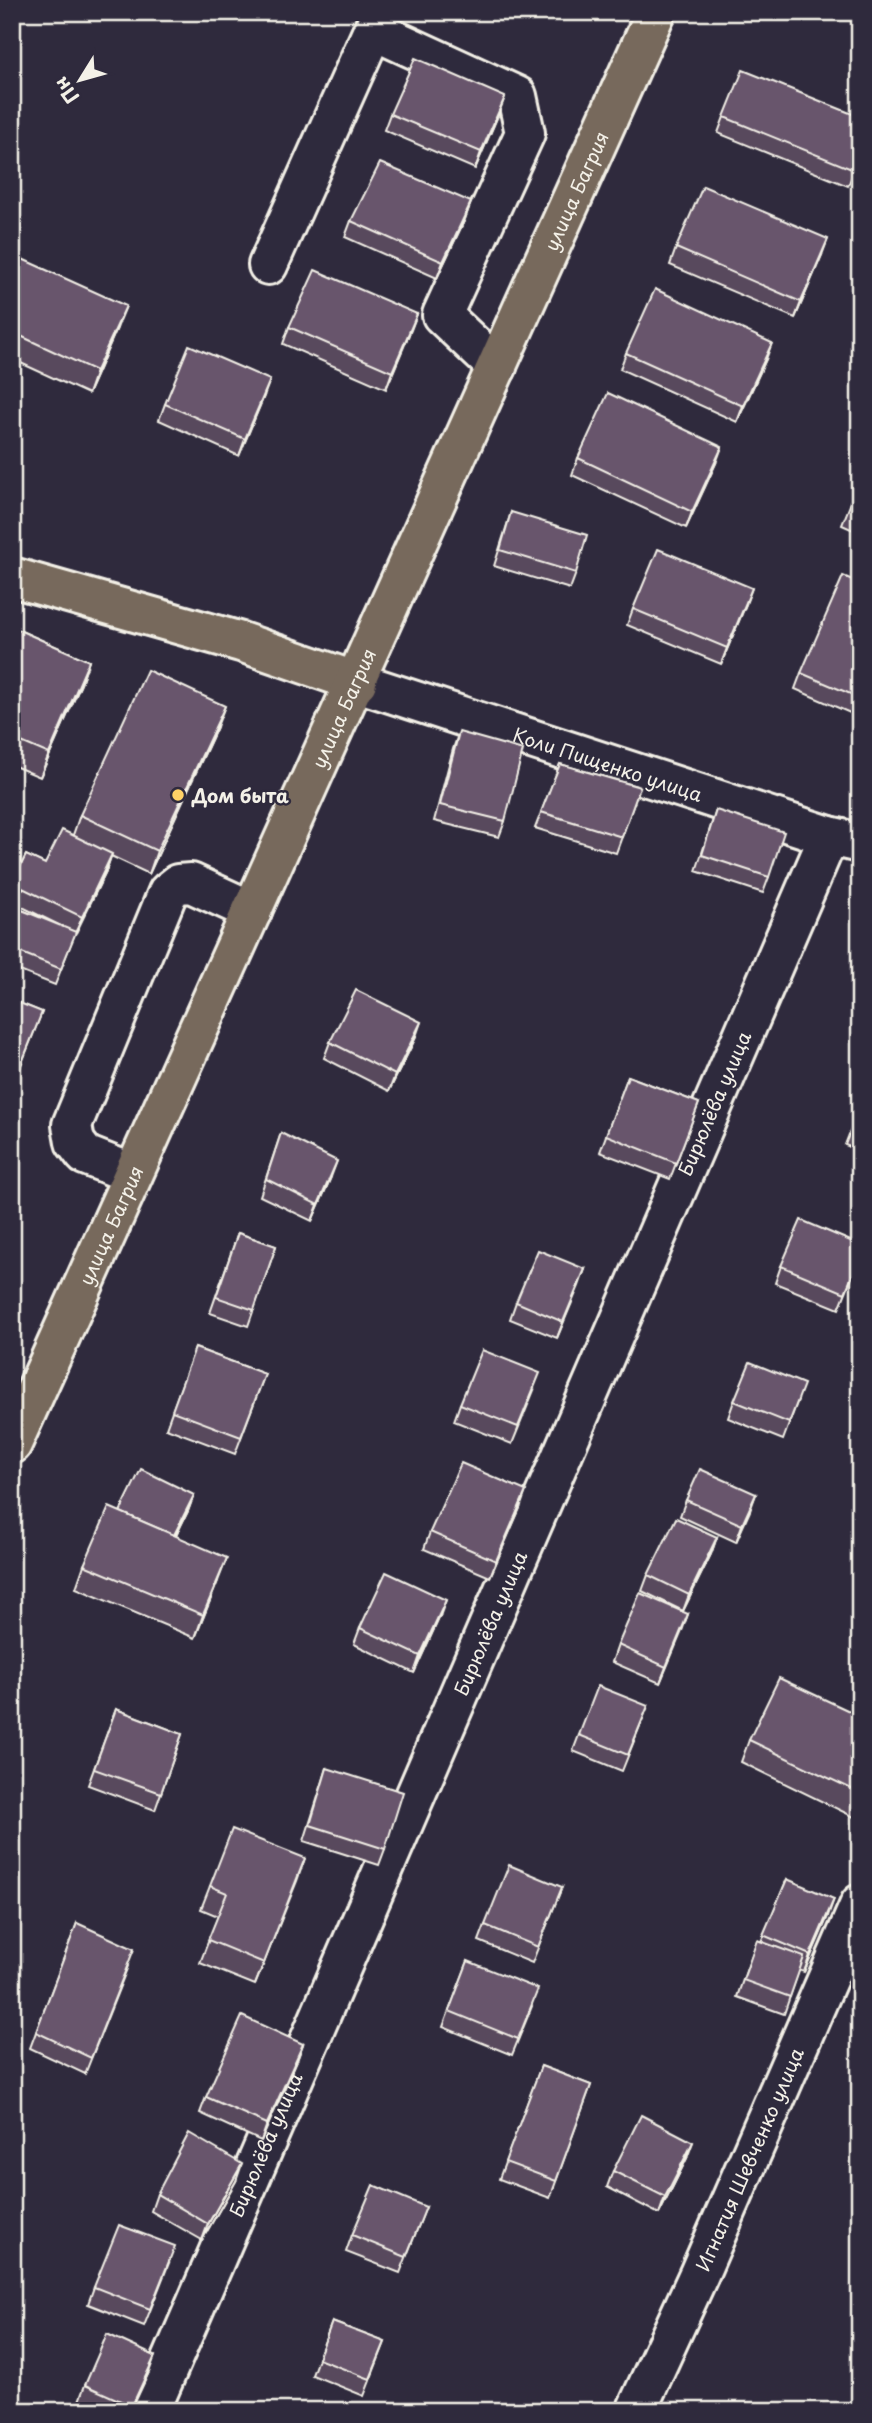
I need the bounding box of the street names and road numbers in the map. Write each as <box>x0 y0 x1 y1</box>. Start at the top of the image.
street label: улица Багрия <box>536 127 615 255</box>
street label: улица Багрия <box>304 644 382 772</box>
street label: Коли Пищенко улица <box>510 720 706 808</box>
street label: Бирюлёва улица <box>670 1026 757 1180</box>
street label: улица Багрия <box>71 1161 150 1289</box>
street label: Бирюлёва улица <box>446 1546 533 1700</box>
street label: Игнатия Шевченко улица <box>688 2043 810 2275</box>
street label: Бирюлёва улица <box>221 2068 308 2221</box>

